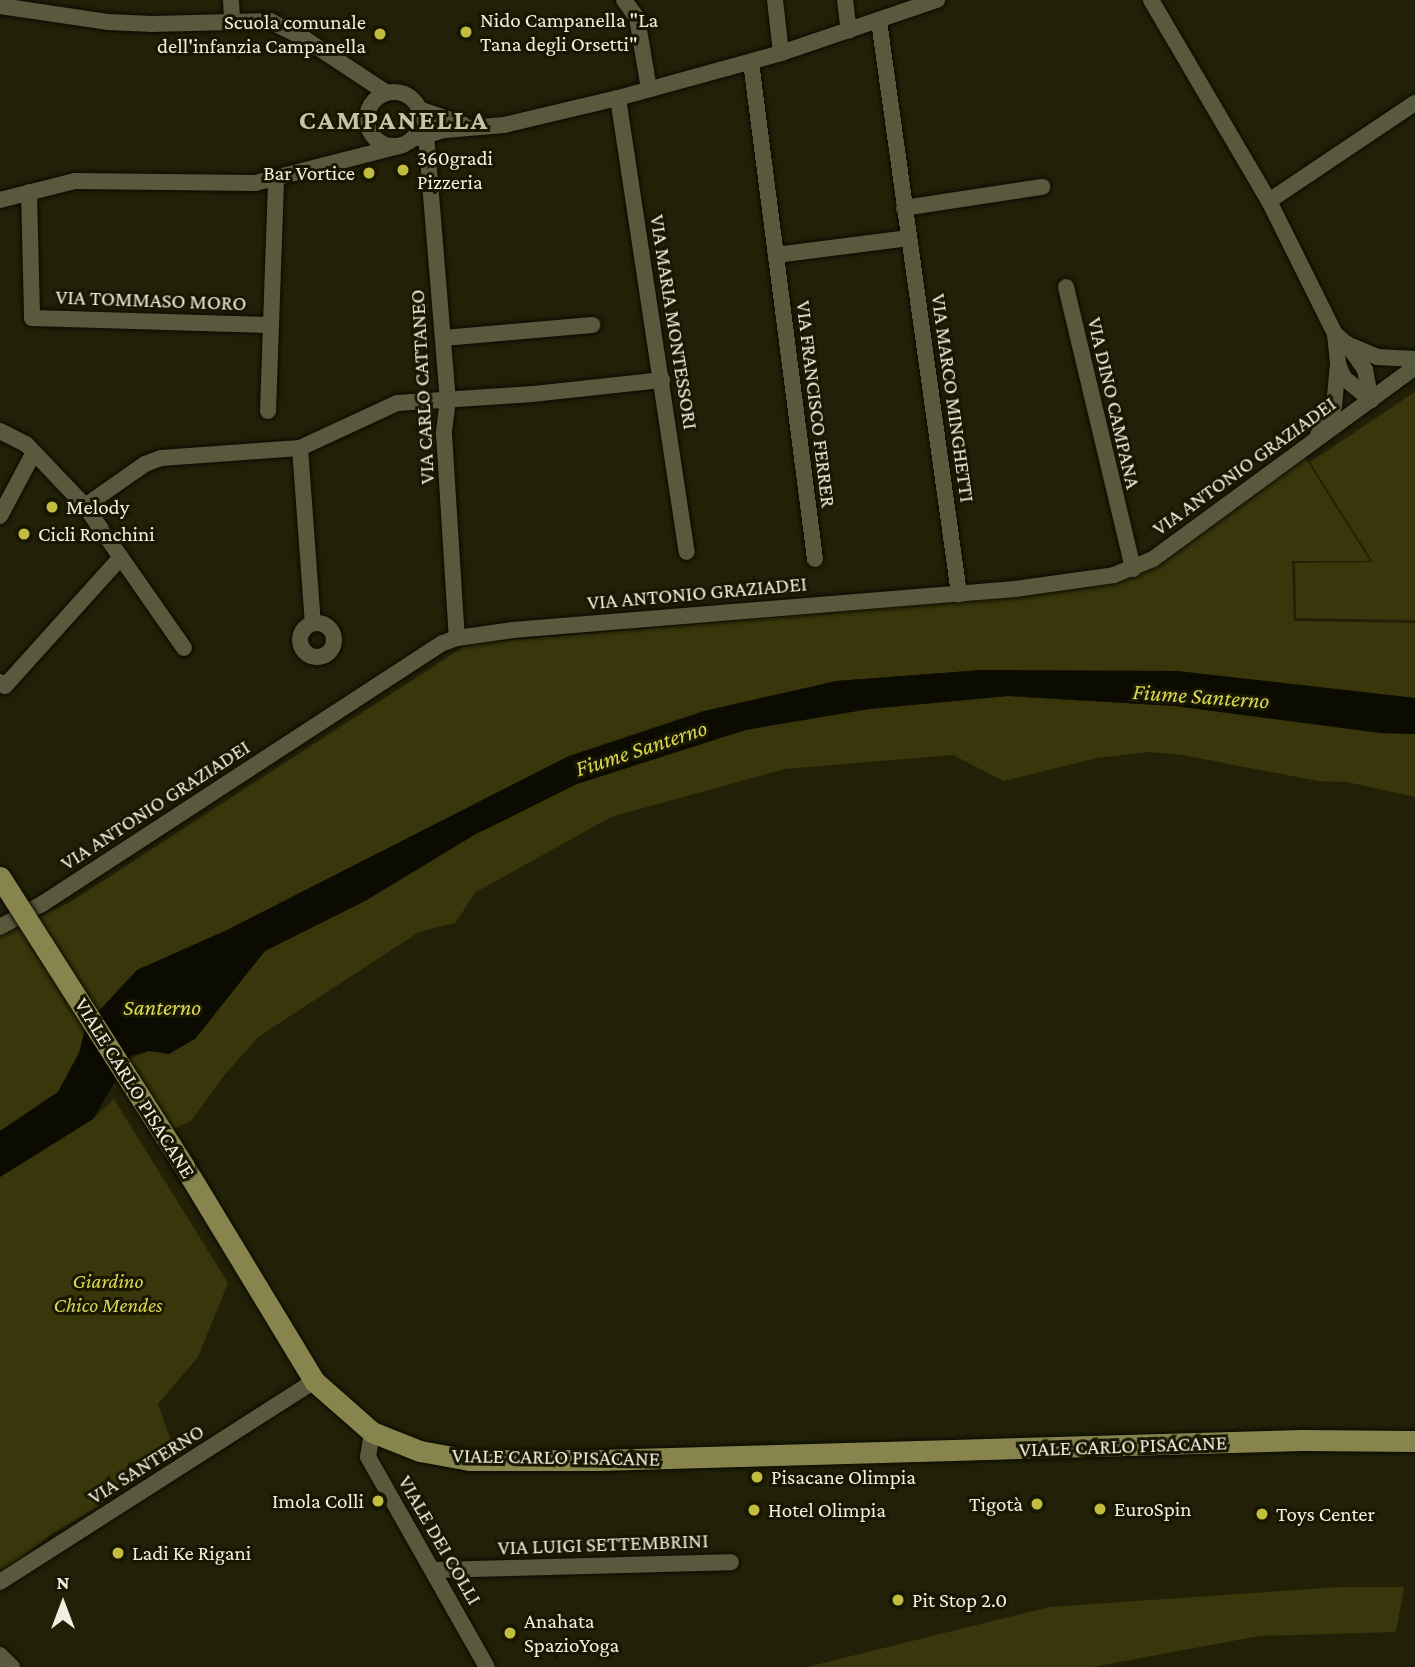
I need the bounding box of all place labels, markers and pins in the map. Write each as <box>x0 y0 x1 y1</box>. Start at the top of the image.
place label: Nido Campanella "La Tana degli Orsetti" <box>480 7 658 57</box>
place label: Scuola comunale dell'infanzia Campanella <box>157 9 366 59</box>
marker: Nido Campanella "La Tana degli Orsetti" <box>458 24 474 40</box>
marker: Scuola comunale dell'infanzia Campanella <box>372 26 388 42</box>
place label: 360gradi Pizzeria <box>417 145 493 195</box>
place label: Bar Vortice <box>263 160 355 186</box>
marker: 360gradi Pizzeria <box>395 162 411 178</box>
marker: Bar Vortice <box>361 165 377 181</box>
place label: Melody <box>66 494 129 520</box>
marker: Melody <box>44 499 60 515</box>
place label: Cicli Ronchini <box>38 521 155 547</box>
marker: Cicli Ronchini <box>16 526 32 542</box>
place label: Pisacane Olimpia <box>771 1464 916 1490</box>
marker: Pisacane Olimpia <box>749 1469 765 1485</box>
place label: Imola Colli <box>272 1488 364 1514</box>
place label: Tigotà <box>969 1491 1023 1517</box>
marker: Imola Colli <box>370 1493 386 1509</box>
marker: Tigotà <box>1029 1496 1045 1512</box>
place label: EuroSpin <box>1114 1496 1191 1522</box>
place label: Hotel Olimpia <box>768 1497 886 1523</box>
marker: EuroSpin <box>1092 1501 1108 1517</box>
place label: Toys Center <box>1276 1501 1375 1527</box>
marker: Hotel Olimpia <box>746 1502 762 1518</box>
marker: Toys Center <box>1254 1506 1270 1522</box>
place label: Ladi Ke Rigani <box>132 1540 251 1566</box>
marker: Ladi Ke Rigani <box>110 1545 126 1561</box>
place label: Pit Stop 2.0 <box>912 1587 1007 1613</box>
marker: Pit Stop 2.0 <box>890 1592 906 1608</box>
place label: Anahata SpazioYoga <box>524 1608 619 1658</box>
marker: Anahata SpazioYoga <box>502 1625 518 1641</box>

